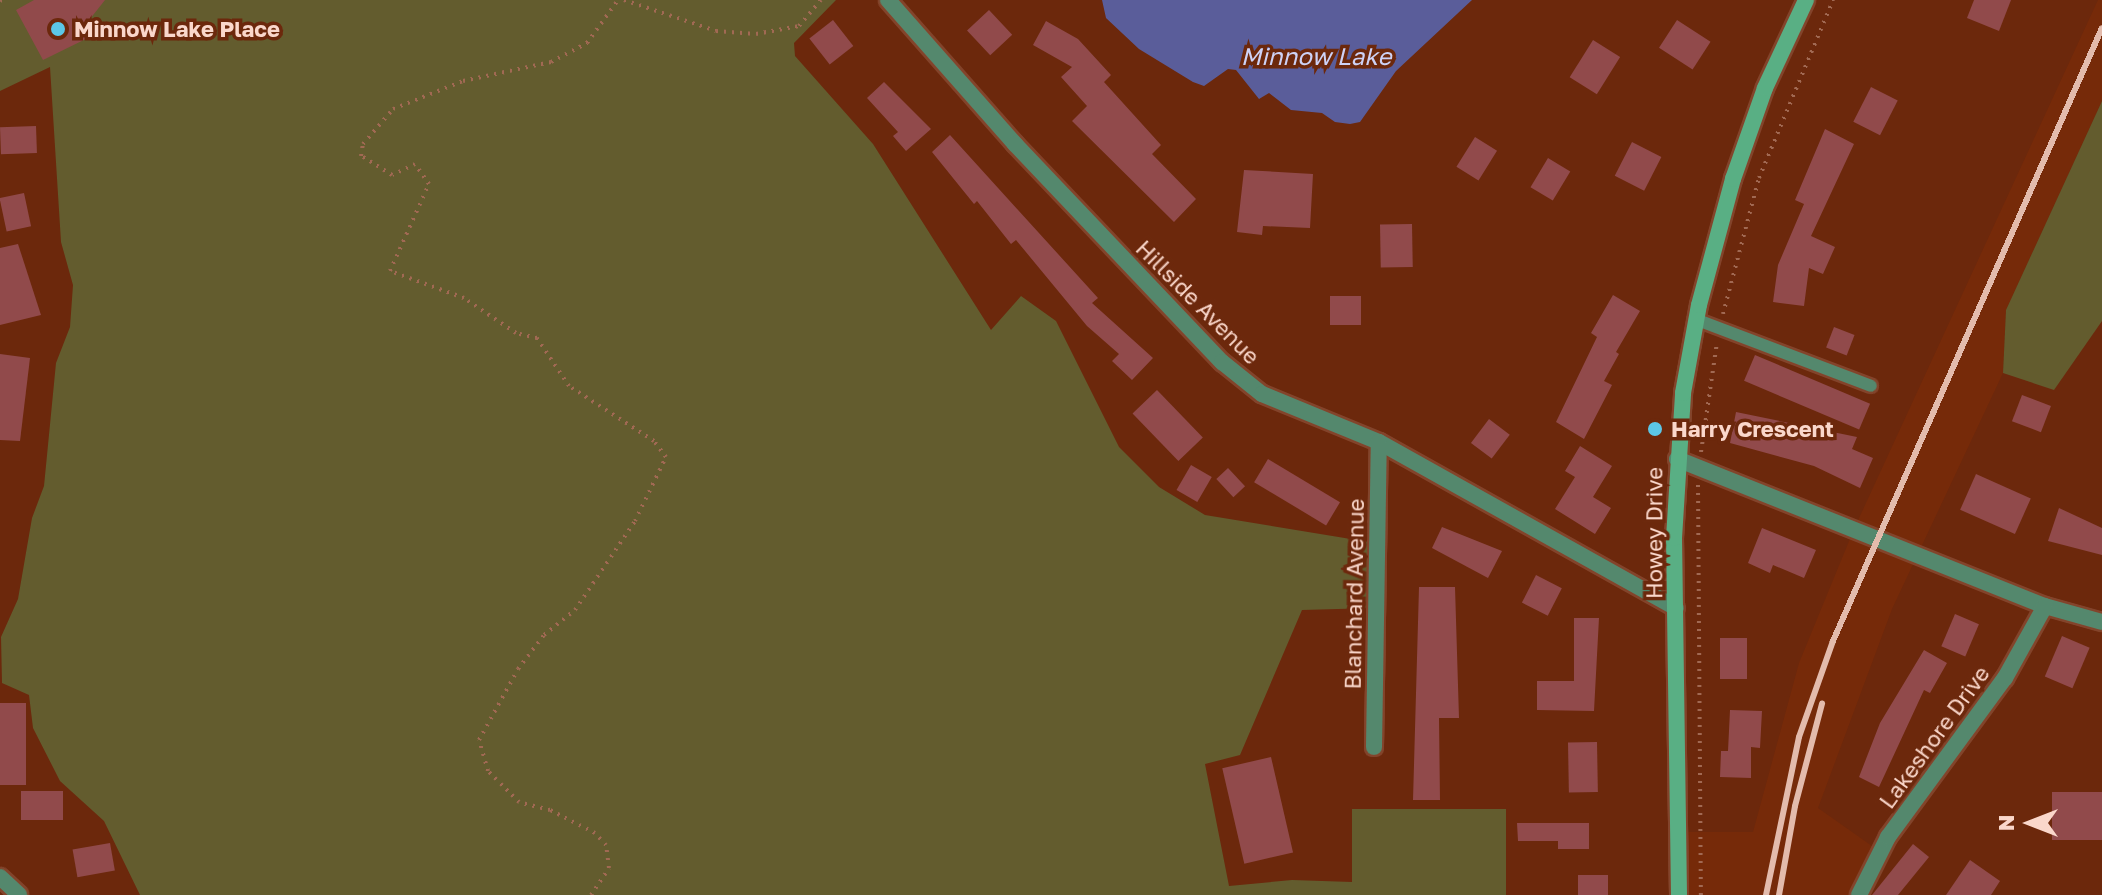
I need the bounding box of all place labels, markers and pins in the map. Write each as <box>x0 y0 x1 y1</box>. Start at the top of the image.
place label: Minnow Lake Place <box>74 16 280 42</box>
marker: Minnow Lake Place <box>49 20 67 38</box>
place label: Harry Crescent <box>1671 416 1834 442</box>
marker: Harry Crescent <box>1646 420 1664 438</box>

